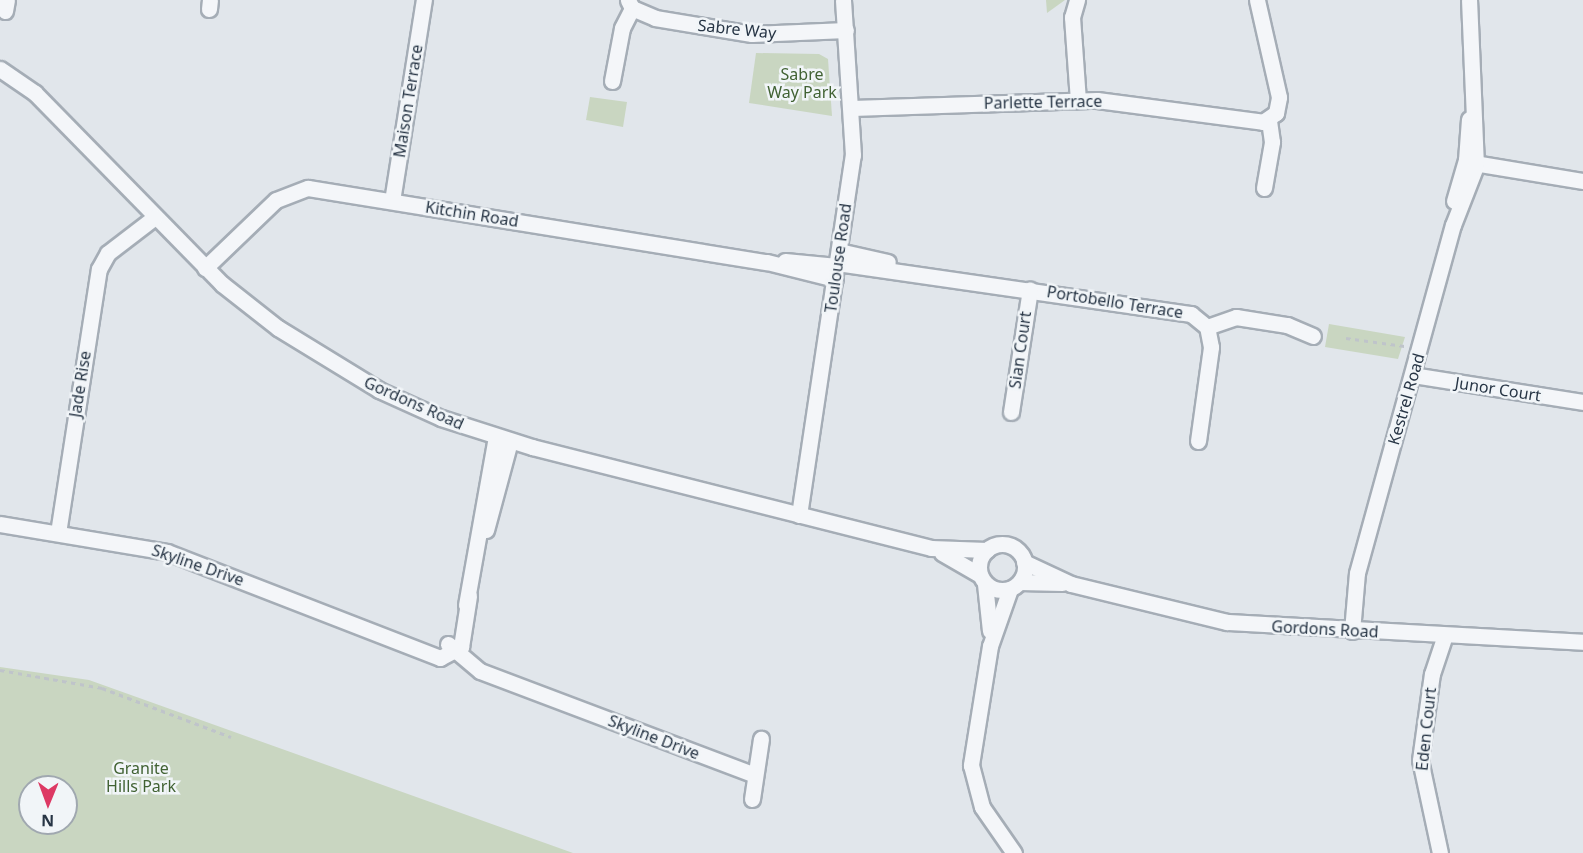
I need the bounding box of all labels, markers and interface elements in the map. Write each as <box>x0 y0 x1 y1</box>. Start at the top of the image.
street label: Sabre Way <box>697 15 777 43</box>
street label: Maison Terrace <box>390 43 426 159</box>
park label: Sabre Way Park <box>767 64 837 102</box>
street label: Parlette Terrace <box>984 91 1102 113</box>
street label: Kitchin Road <box>424 197 520 231</box>
street label: Toulouse Road <box>821 202 855 314</box>
street label: Portobello Terrace <box>1045 282 1185 322</box>
street label: Sian Court <box>1005 310 1035 390</box>
street label: Jade Rise <box>65 349 95 419</box>
street label: Kestrel Road <box>1384 351 1428 447</box>
street label: Gordons Road <box>361 372 467 434</box>
street label: Junor Court <box>1454 373 1542 405</box>
street label: Skyline Drive <box>149 540 247 590</box>
street label: Gordons Road <box>1271 617 1379 641</box>
street label: Eden Court <box>1412 686 1440 772</box>
street label: Skyline Drive <box>606 711 702 763</box>
park label: Granite Hills Park <box>106 758 176 796</box>
north arrow <box>18 775 78 835</box>
text: N <box>41 810 54 832</box>

